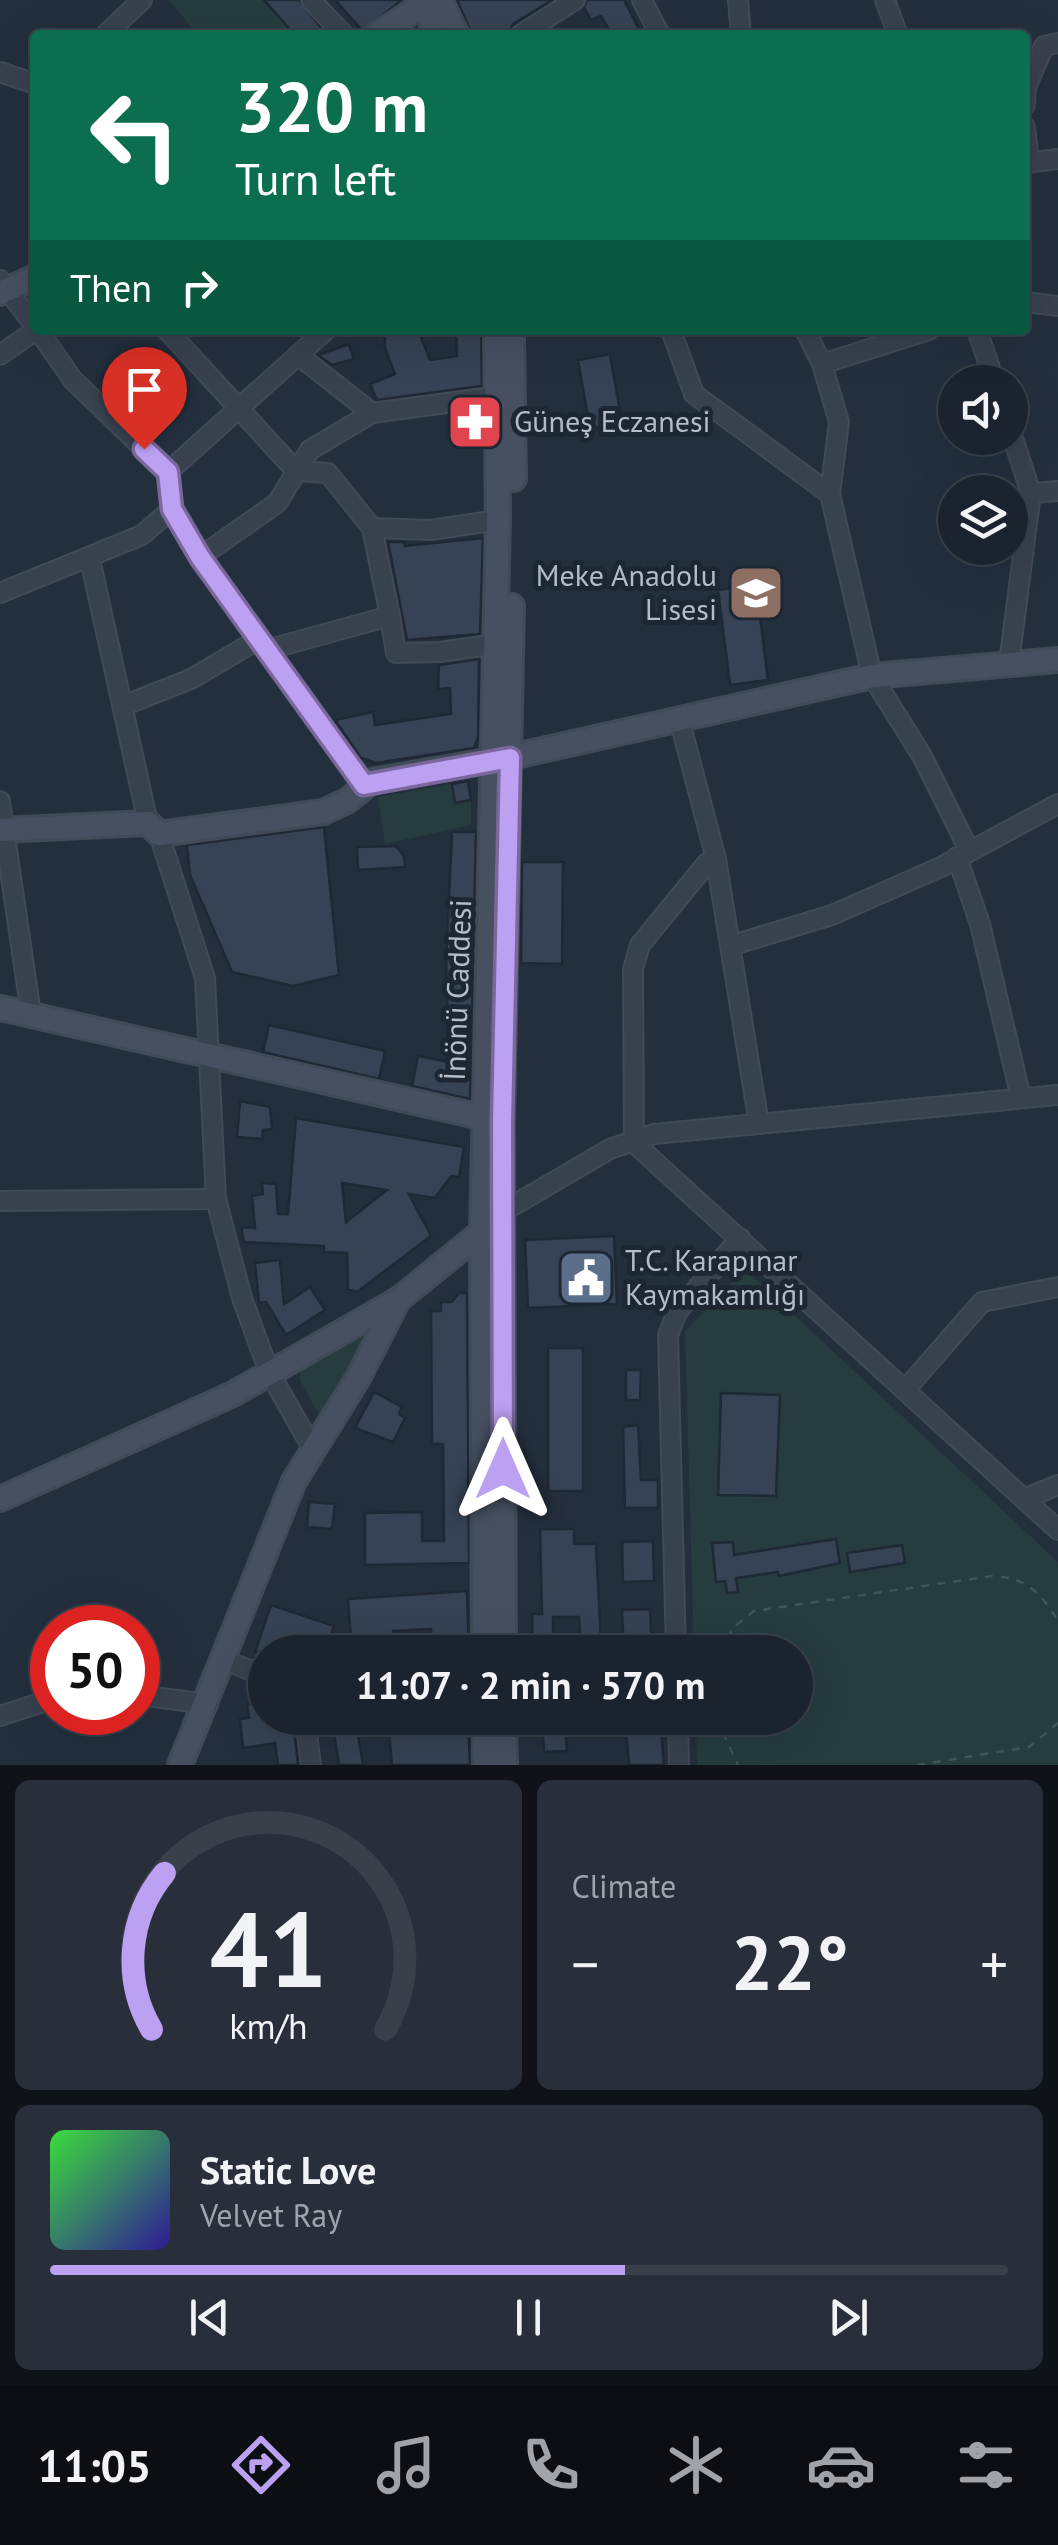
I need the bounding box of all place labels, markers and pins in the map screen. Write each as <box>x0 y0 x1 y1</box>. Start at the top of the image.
pin <box>102 347 187 450</box>
pharmacy icon: Güneş Eczanesi <box>445 392 505 452</box>
place label: Güneş Eczanesi <box>514 401 711 440</box>
place label: Meke Anadolu Lisesi <box>536 555 717 628</box>
school or university icon: Meke Anadolu Lisesi <box>726 563 786 623</box>
place label: T.C. Karapınar Kaymakamlığı <box>625 1240 805 1313</box>
public building icon: T.C. Karapınar Kaymakamlığı <box>556 1248 616 1308</box>

